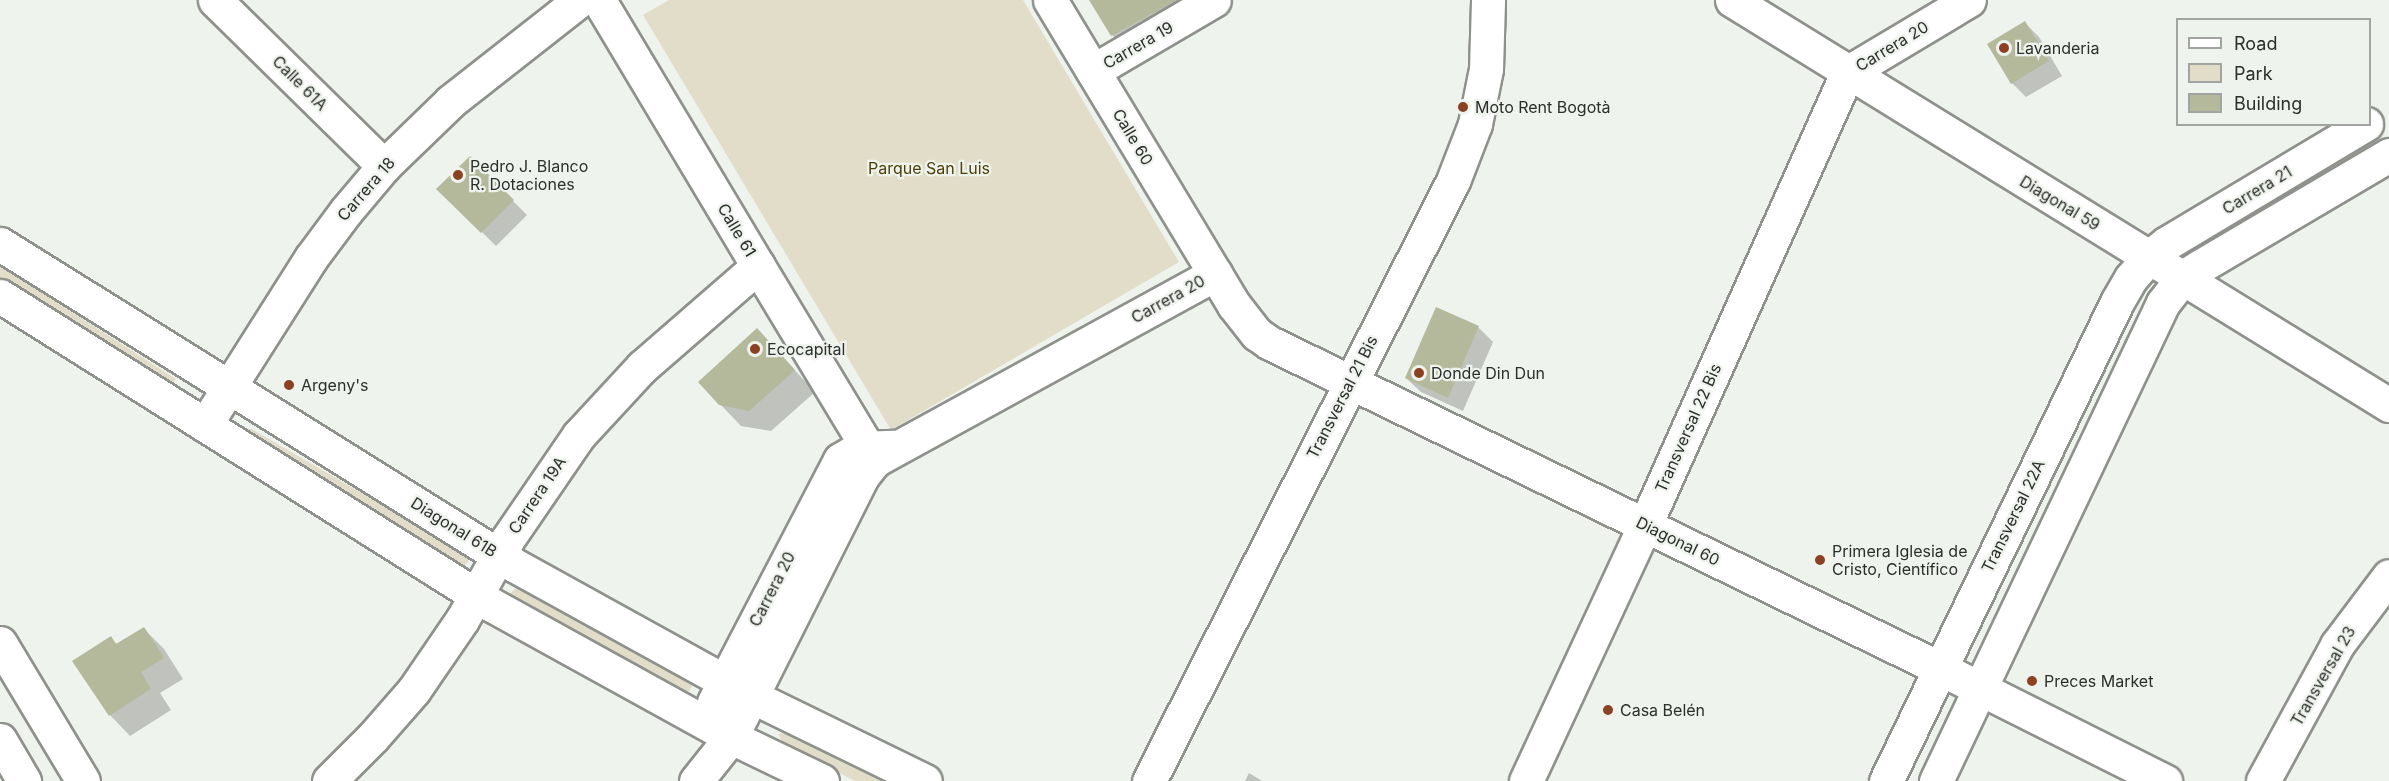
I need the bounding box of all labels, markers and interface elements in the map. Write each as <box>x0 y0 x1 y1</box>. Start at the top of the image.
street label: Carrera 19 <box>1099 17 1177 73</box>
street label: Carrera 20 <box>1852 17 1932 75</box>
legend <box>2176 18 2371 126</box>
text: Road <box>2234 33 2277 54</box>
place label: Lavanderia <box>2016 38 2099 58</box>
marker: Lavanderia <box>1997 41 2011 55</box>
street label: Calle 61A <box>269 52 331 114</box>
text: Park <box>2234 63 2273 84</box>
text: Building <box>2234 93 2302 114</box>
place label: Moto Rent Bogotà <box>1475 97 1611 117</box>
marker: Moto Rent Bogotà <box>1456 100 1470 114</box>
street label: Calle 60 <box>1109 105 1157 169</box>
street label: Carrera 18 <box>333 153 399 225</box>
place label: Pedro J. Blanco R. Dotaciones <box>470 156 588 194</box>
park label: Parque San Luis <box>868 158 990 178</box>
street label: Carrera 21 <box>2219 162 2295 218</box>
marker: Pedro J. Blanco R. Dotaciones <box>451 168 465 182</box>
street label: Diagonal 59 <box>2016 172 2104 234</box>
street label: Calle 61 <box>714 200 760 260</box>
street label: Carrera 20 <box>1128 271 1208 327</box>
street label: Transversal 21 Bis <box>1303 332 1381 462</box>
place label: Ecocapital <box>767 339 845 359</box>
marker: Ecocapital <box>748 342 762 356</box>
street label: Transversal 22 Bis <box>1651 361 1725 495</box>
place label: Donde Din Dun <box>1431 363 1545 383</box>
marker: Donde Din Dun <box>1412 366 1426 380</box>
place label: Argeny's <box>301 375 368 395</box>
marker: Argeny's <box>282 378 296 392</box>
street label: Carrera 19A <box>504 453 570 537</box>
street label: Transversal 22A <box>1977 457 2049 575</box>
street label: Diagonal 61B <box>408 493 500 561</box>
street label: Diagonal 60 <box>1633 513 1723 569</box>
place label: Primera Iglesia de Cristo, Científico <box>1832 541 1967 579</box>
street label: Carrera 20 <box>745 548 799 630</box>
marker: Primera Iglesia de Cristo, Científico <box>1813 553 1827 567</box>
street label: Transversal 23 <box>2287 623 2359 729</box>
place label: Preces Market <box>2044 671 2153 691</box>
marker: Preces Market <box>2025 674 2039 688</box>
place label: Casa Belén <box>1620 700 1705 720</box>
marker: Casa Belén <box>1601 703 1615 717</box>

